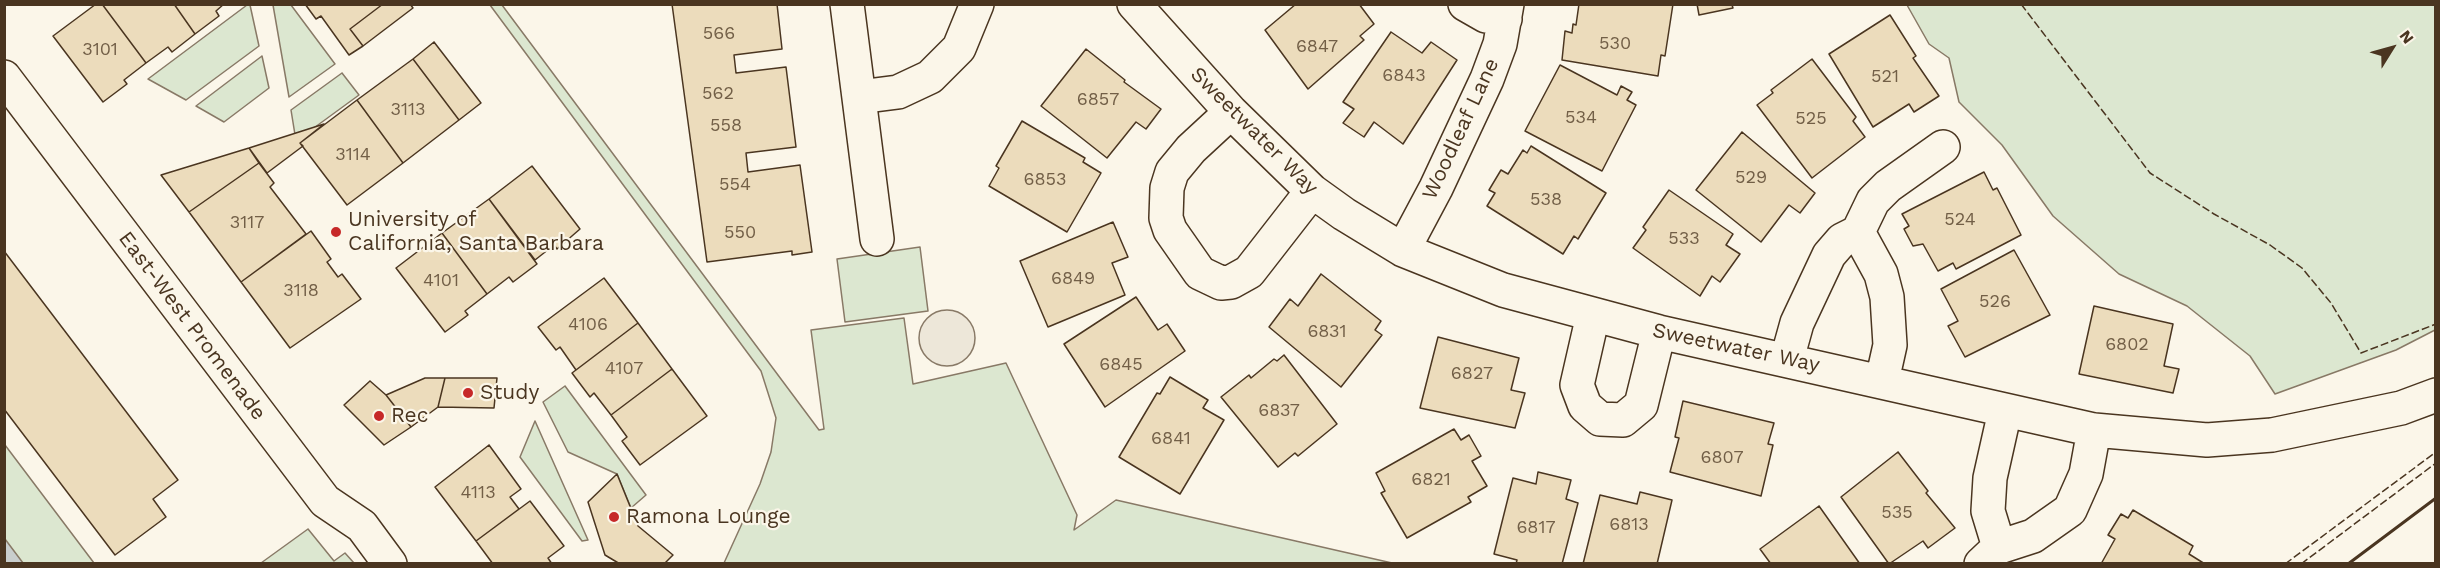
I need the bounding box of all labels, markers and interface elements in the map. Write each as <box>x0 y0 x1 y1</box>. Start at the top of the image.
north arrow <box>2362 18 2422 78</box>
house number: 566 <box>703 23 735 45</box>
text: N <box>2396 26 2418 47</box>
house number: 530 <box>1599 33 1631 55</box>
house number: 6847 <box>1296 36 1338 58</box>
house number: 3101 <box>82 39 118 61</box>
street label: Woodleaf Lane <box>1417 54 1505 204</box>
street label: Sweetwater Way <box>1185 62 1323 200</box>
house number: 6843 <box>1382 65 1426 87</box>
house number: 521 <box>1871 66 1899 88</box>
house number: 562 <box>702 83 734 105</box>
house number: 6857 <box>1077 89 1119 111</box>
house number: 3113 <box>390 99 426 121</box>
house number: 534 <box>1565 107 1597 129</box>
house number: 525 <box>1795 108 1827 130</box>
house number: 558 <box>710 115 742 137</box>
house number: 3114 <box>335 144 371 166</box>
house number: 529 <box>1735 167 1767 189</box>
house number: 6853 <box>1023 169 1067 191</box>
house number: 554 <box>719 174 751 196</box>
house number: 538 <box>1530 189 1562 211</box>
place label: University of California, Santa Barbara <box>348 207 604 257</box>
house number: 524 <box>1944 209 1976 231</box>
house number: 3117 <box>230 212 264 234</box>
house number: 550 <box>724 222 756 244</box>
marker: University of California, Santa Barbara <box>329 225 343 239</box>
street label: East-West Promenade <box>113 227 271 425</box>
house number: 533 <box>1668 228 1700 250</box>
house number: 6849 <box>1051 268 1095 290</box>
house number: 4101 <box>423 270 459 292</box>
house number: 3118 <box>283 280 319 302</box>
house number: 526 <box>1979 291 2011 313</box>
house number: 4106 <box>568 314 608 336</box>
street label: Sweetwater Way <box>1650 318 1822 378</box>
house number: 6831 <box>1307 321 1347 343</box>
house number: 6802 <box>2105 334 2149 356</box>
house number: 6845 <box>1099 354 1143 376</box>
house number: 4107 <box>605 358 643 380</box>
house number: 6827 <box>1451 363 1493 385</box>
place label: Study <box>480 380 539 406</box>
marker: Study <box>461 386 475 400</box>
house number: 6837 <box>1258 400 1300 422</box>
place label: Rec <box>391 403 428 429</box>
marker: Rec <box>372 409 386 423</box>
house number: 6841 <box>1151 428 1191 450</box>
house number: 6807 <box>1701 447 1743 469</box>
house number: 6821 <box>1411 469 1451 491</box>
house number: 4113 <box>460 482 496 504</box>
house number: 535 <box>1881 502 1913 524</box>
place label: Ramona Lounge <box>626 504 791 530</box>
marker: Ramona Lounge <box>607 510 621 524</box>
house number: 6813 <box>1609 514 1649 536</box>
house number: 6817 <box>1516 517 1556 539</box>

